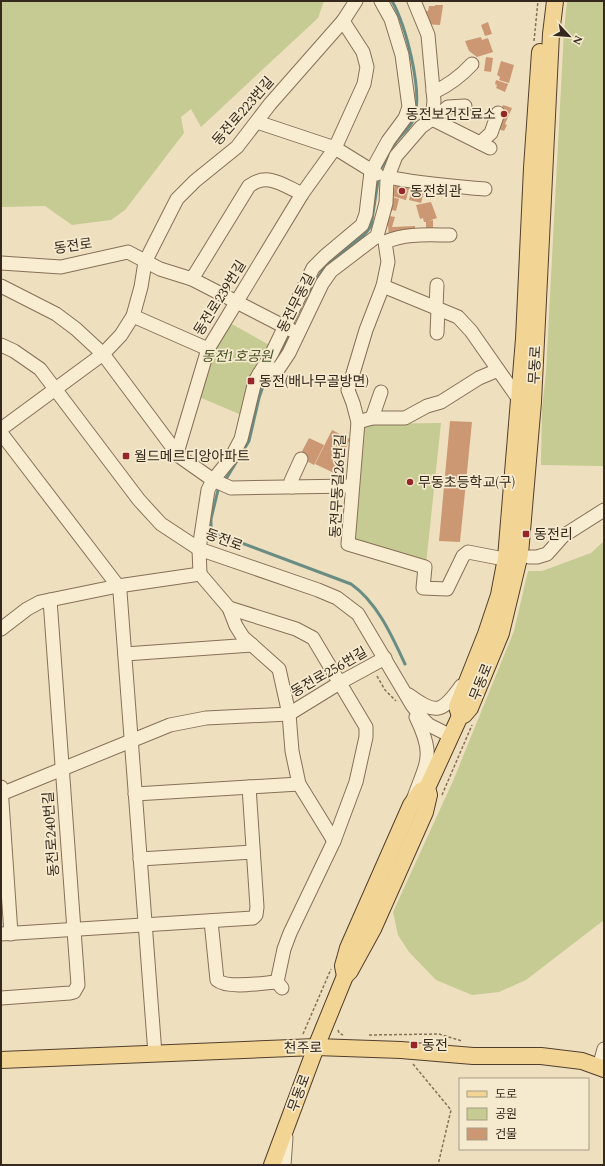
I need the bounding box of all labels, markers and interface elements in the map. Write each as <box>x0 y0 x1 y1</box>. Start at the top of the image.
north arrow <box>549 16 589 56</box>
text: N <box>568 32 587 48</box>
street label: 동전로223번길 <box>207 72 279 150</box>
place label: 동전보건진료소 <box>406 104 496 125</box>
marker: 동전보건진료소 <box>499 109 509 119</box>
place label: 동전회관 <box>410 181 462 202</box>
marker: 동전회관 <box>397 186 407 196</box>
street label: 동전로 <box>52 233 94 259</box>
street label: 동전로239번길 <box>188 256 252 340</box>
street label: 동전무동길 <box>272 270 320 336</box>
street label: 무동로 <box>524 345 547 385</box>
park label: 동전1호공원 <box>201 346 274 367</box>
place label: 동전(배나무골방면) <box>259 371 369 392</box>
marker: 동전(배나무골방면) <box>246 376 256 386</box>
street label: 동전무동길26번길 <box>325 433 351 539</box>
place label: 월드메르디앙아파트 <box>134 446 250 467</box>
marker: 월드메르디앙아파트 <box>121 451 131 461</box>
place label: 무동초등학교(구) <box>418 472 515 493</box>
marker: 무동초등학교(구) <box>405 477 415 487</box>
street label: 동전로 <box>202 524 246 557</box>
place label: 동전리 <box>534 524 573 545</box>
marker: 동전리 <box>521 529 531 539</box>
street label: 동전로256번길 <box>287 642 371 702</box>
street label: 무동로 <box>464 660 498 704</box>
street label: 동전로240번길 <box>38 791 64 877</box>
place label: 동전 <box>422 1035 448 1056</box>
street label: 천주로 <box>283 1037 323 1059</box>
marker: 동전 <box>409 1040 419 1050</box>
street label: 무동로 <box>283 1071 316 1115</box>
legend <box>459 1078 589 1150</box>
text: 도로 <box>495 1085 517 1104</box>
text: 공원 <box>495 1105 517 1124</box>
text: 건물 <box>495 1125 517 1144</box>

